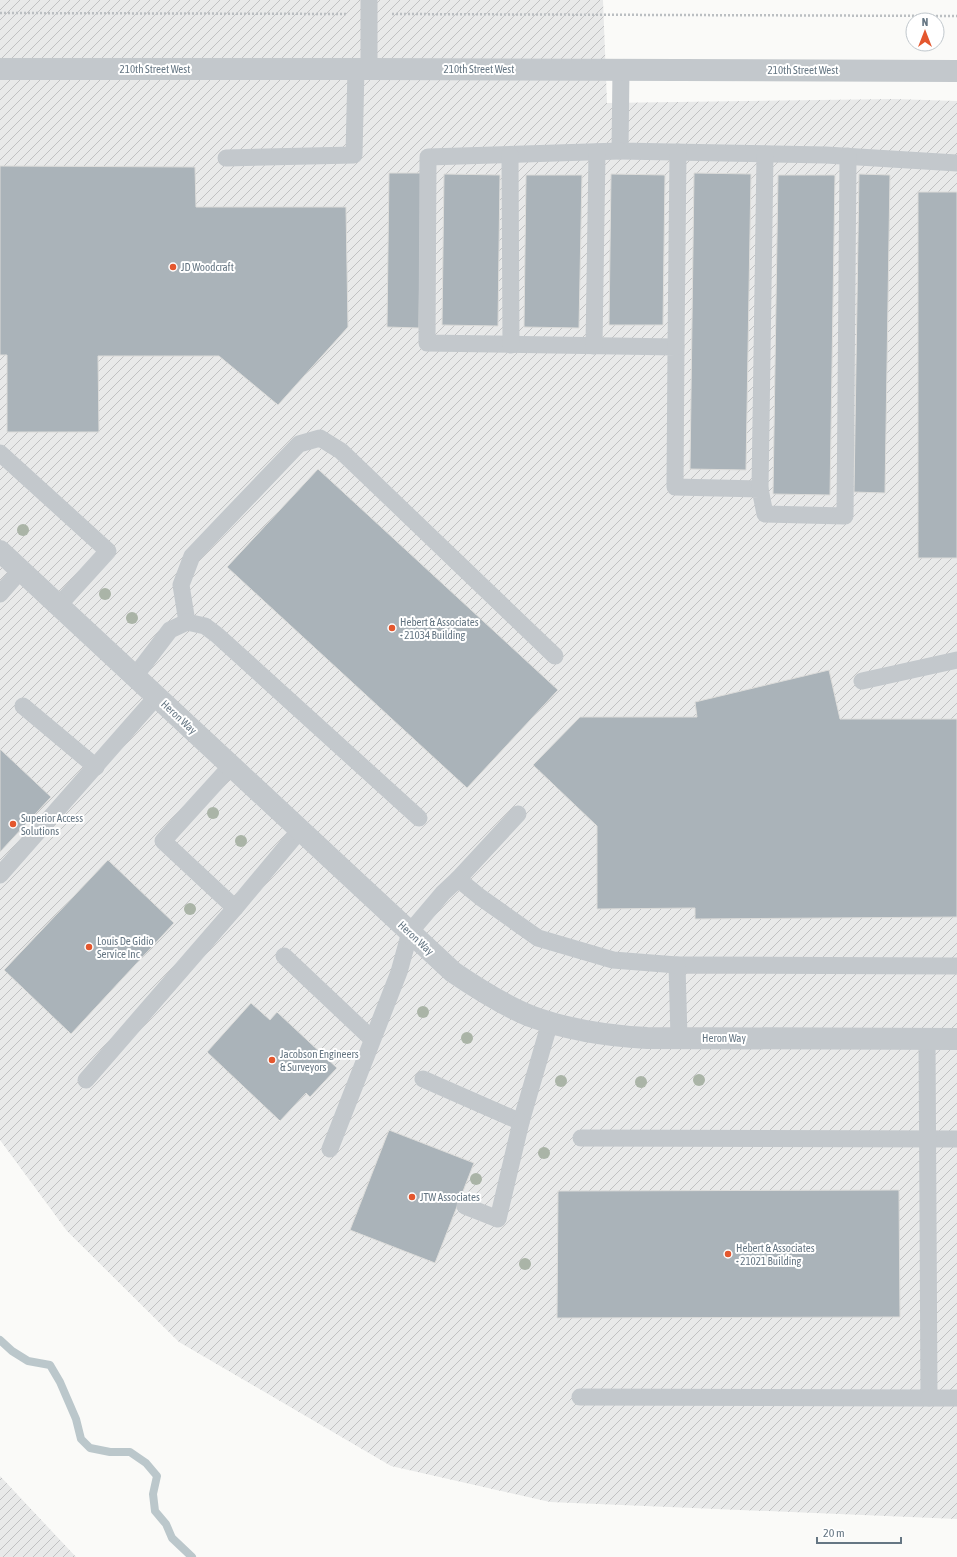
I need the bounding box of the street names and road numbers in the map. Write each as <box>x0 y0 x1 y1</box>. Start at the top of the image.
street label: 210th Street West <box>120 63 190 75</box>
street label: 210th Street West <box>444 63 514 75</box>
street label: 210th Street West <box>768 64 838 76</box>
street label: Heron Way <box>159 698 199 737</box>
street label: Heron Way <box>396 919 436 958</box>
street label: Heron Way <box>702 1032 746 1044</box>

